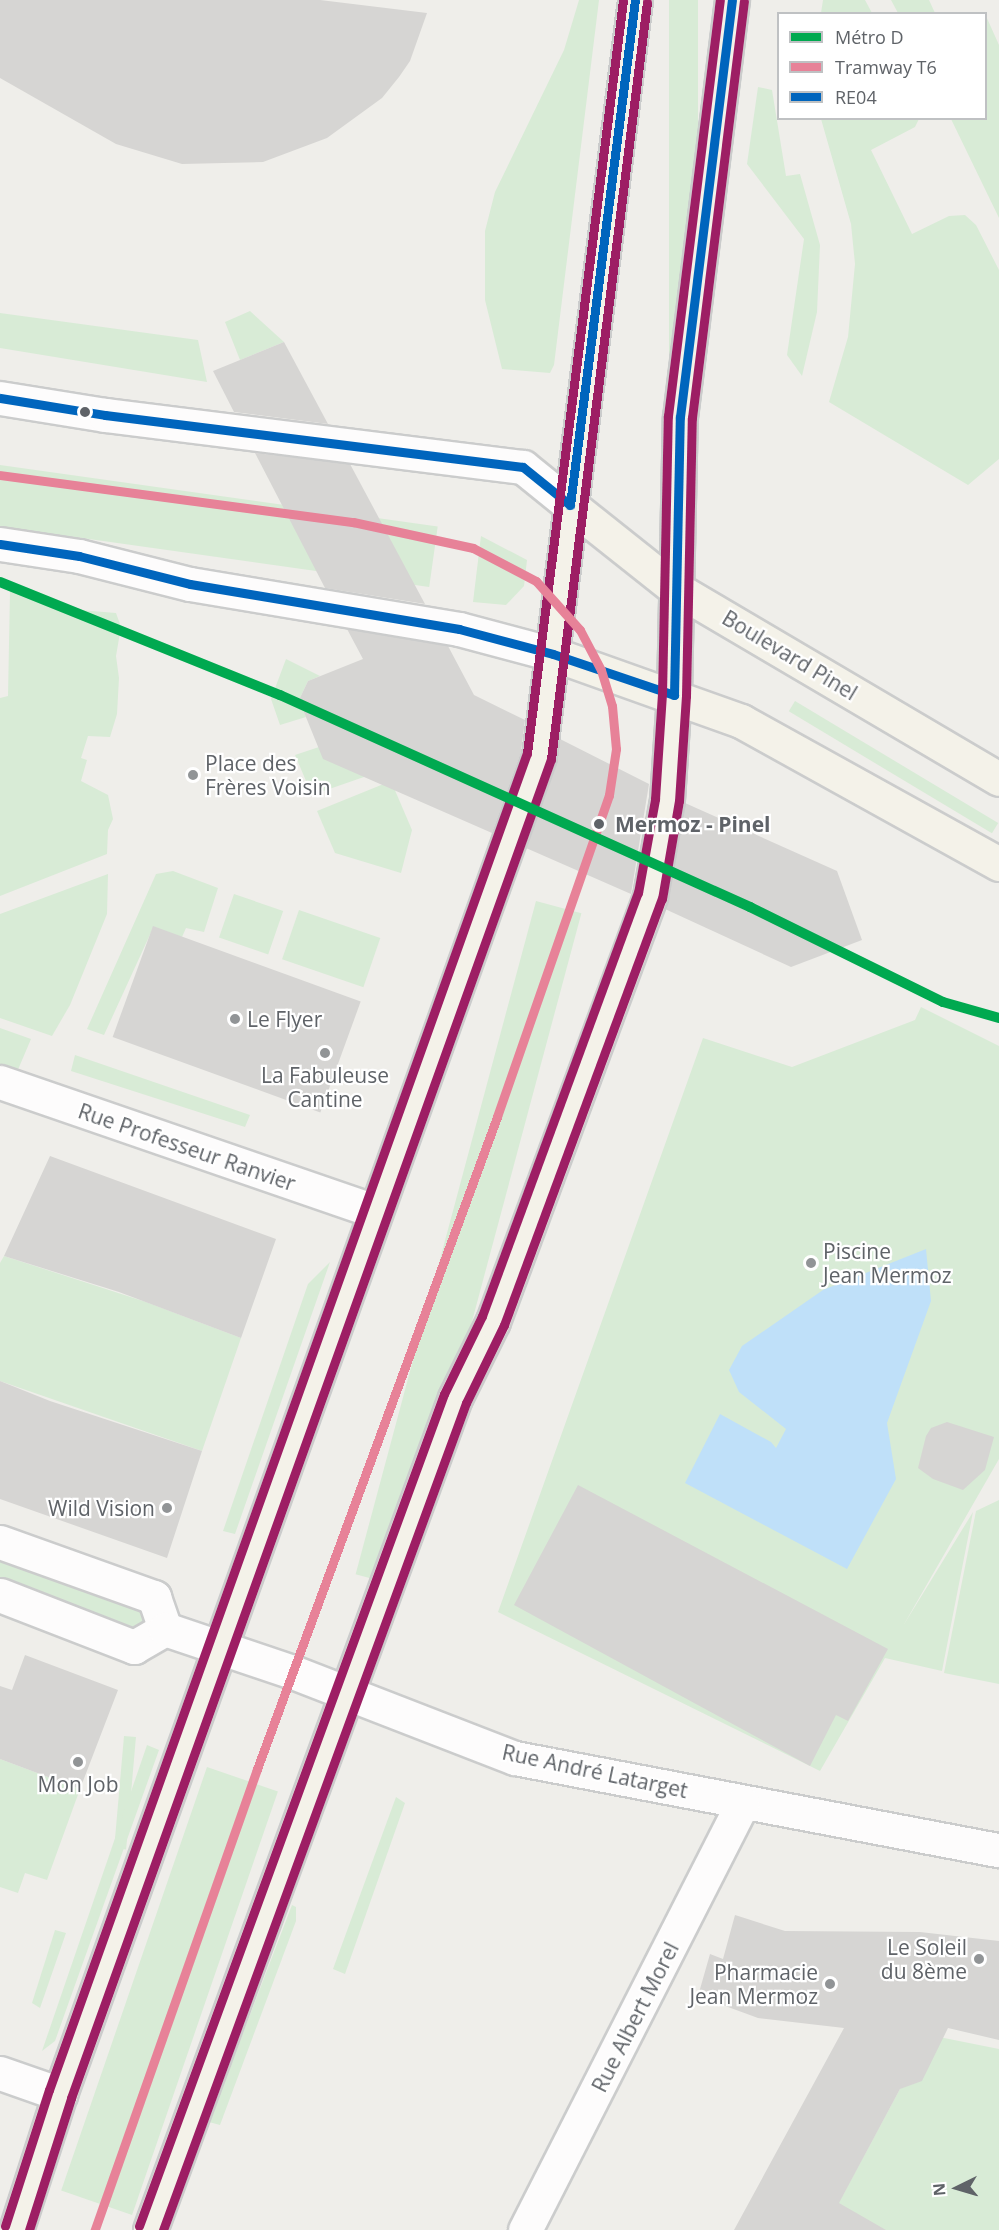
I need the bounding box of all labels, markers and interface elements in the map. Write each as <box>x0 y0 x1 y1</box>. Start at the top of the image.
legend <box>777 12 987 120</box>
text: Métro D <box>835 25 904 49</box>
text: Tramway T6 <box>835 55 937 79</box>
text: RE04 <box>835 85 877 109</box>
unlabelled marker <box>79 406 91 418</box>
street label: Boulevard Pinel <box>718 605 862 705</box>
place label: Place des Frères Voisin <box>205 750 331 800</box>
marker: Place des Frères Voisin <box>186 768 200 782</box>
place label: Mermoz - Pinel <box>615 811 770 837</box>
marker: Mermoz - Pinel <box>588 813 610 835</box>
place label: Le Flyer <box>247 1006 322 1032</box>
marker: Le Flyer <box>228 1012 242 1026</box>
marker: La Fabuleuse Cantine <box>318 1046 332 1060</box>
place label: La Fabuleuse Cantine <box>261 1062 389 1112</box>
street label: Rue Professeur Ranvier <box>75 1098 299 1196</box>
place label: Piscine Jean Mermoz <box>823 1238 952 1288</box>
marker: Piscine Jean Mermoz <box>804 1256 818 1270</box>
place label: Wild Vision <box>48 1495 155 1521</box>
marker: Wild Vision <box>160 1501 174 1515</box>
street label: Rue André Latarget <box>500 1739 690 1803</box>
marker: Mon Job <box>71 1755 85 1769</box>
place label: Mon Job <box>38 1771 118 1797</box>
place label: Le Soleil du 8ème <box>881 1934 967 1984</box>
street label: Rue Albert Morel <box>586 1938 684 2096</box>
marker: Le Soleil du 8ème <box>972 1952 986 1966</box>
place label: Pharmacie Jean Mermoz <box>689 1959 818 2009</box>
marker: Pharmacie Jean Mermoz <box>823 1977 837 1991</box>
north arrow <box>927 2158 987 2218</box>
text: N <box>928 2182 951 2197</box>

